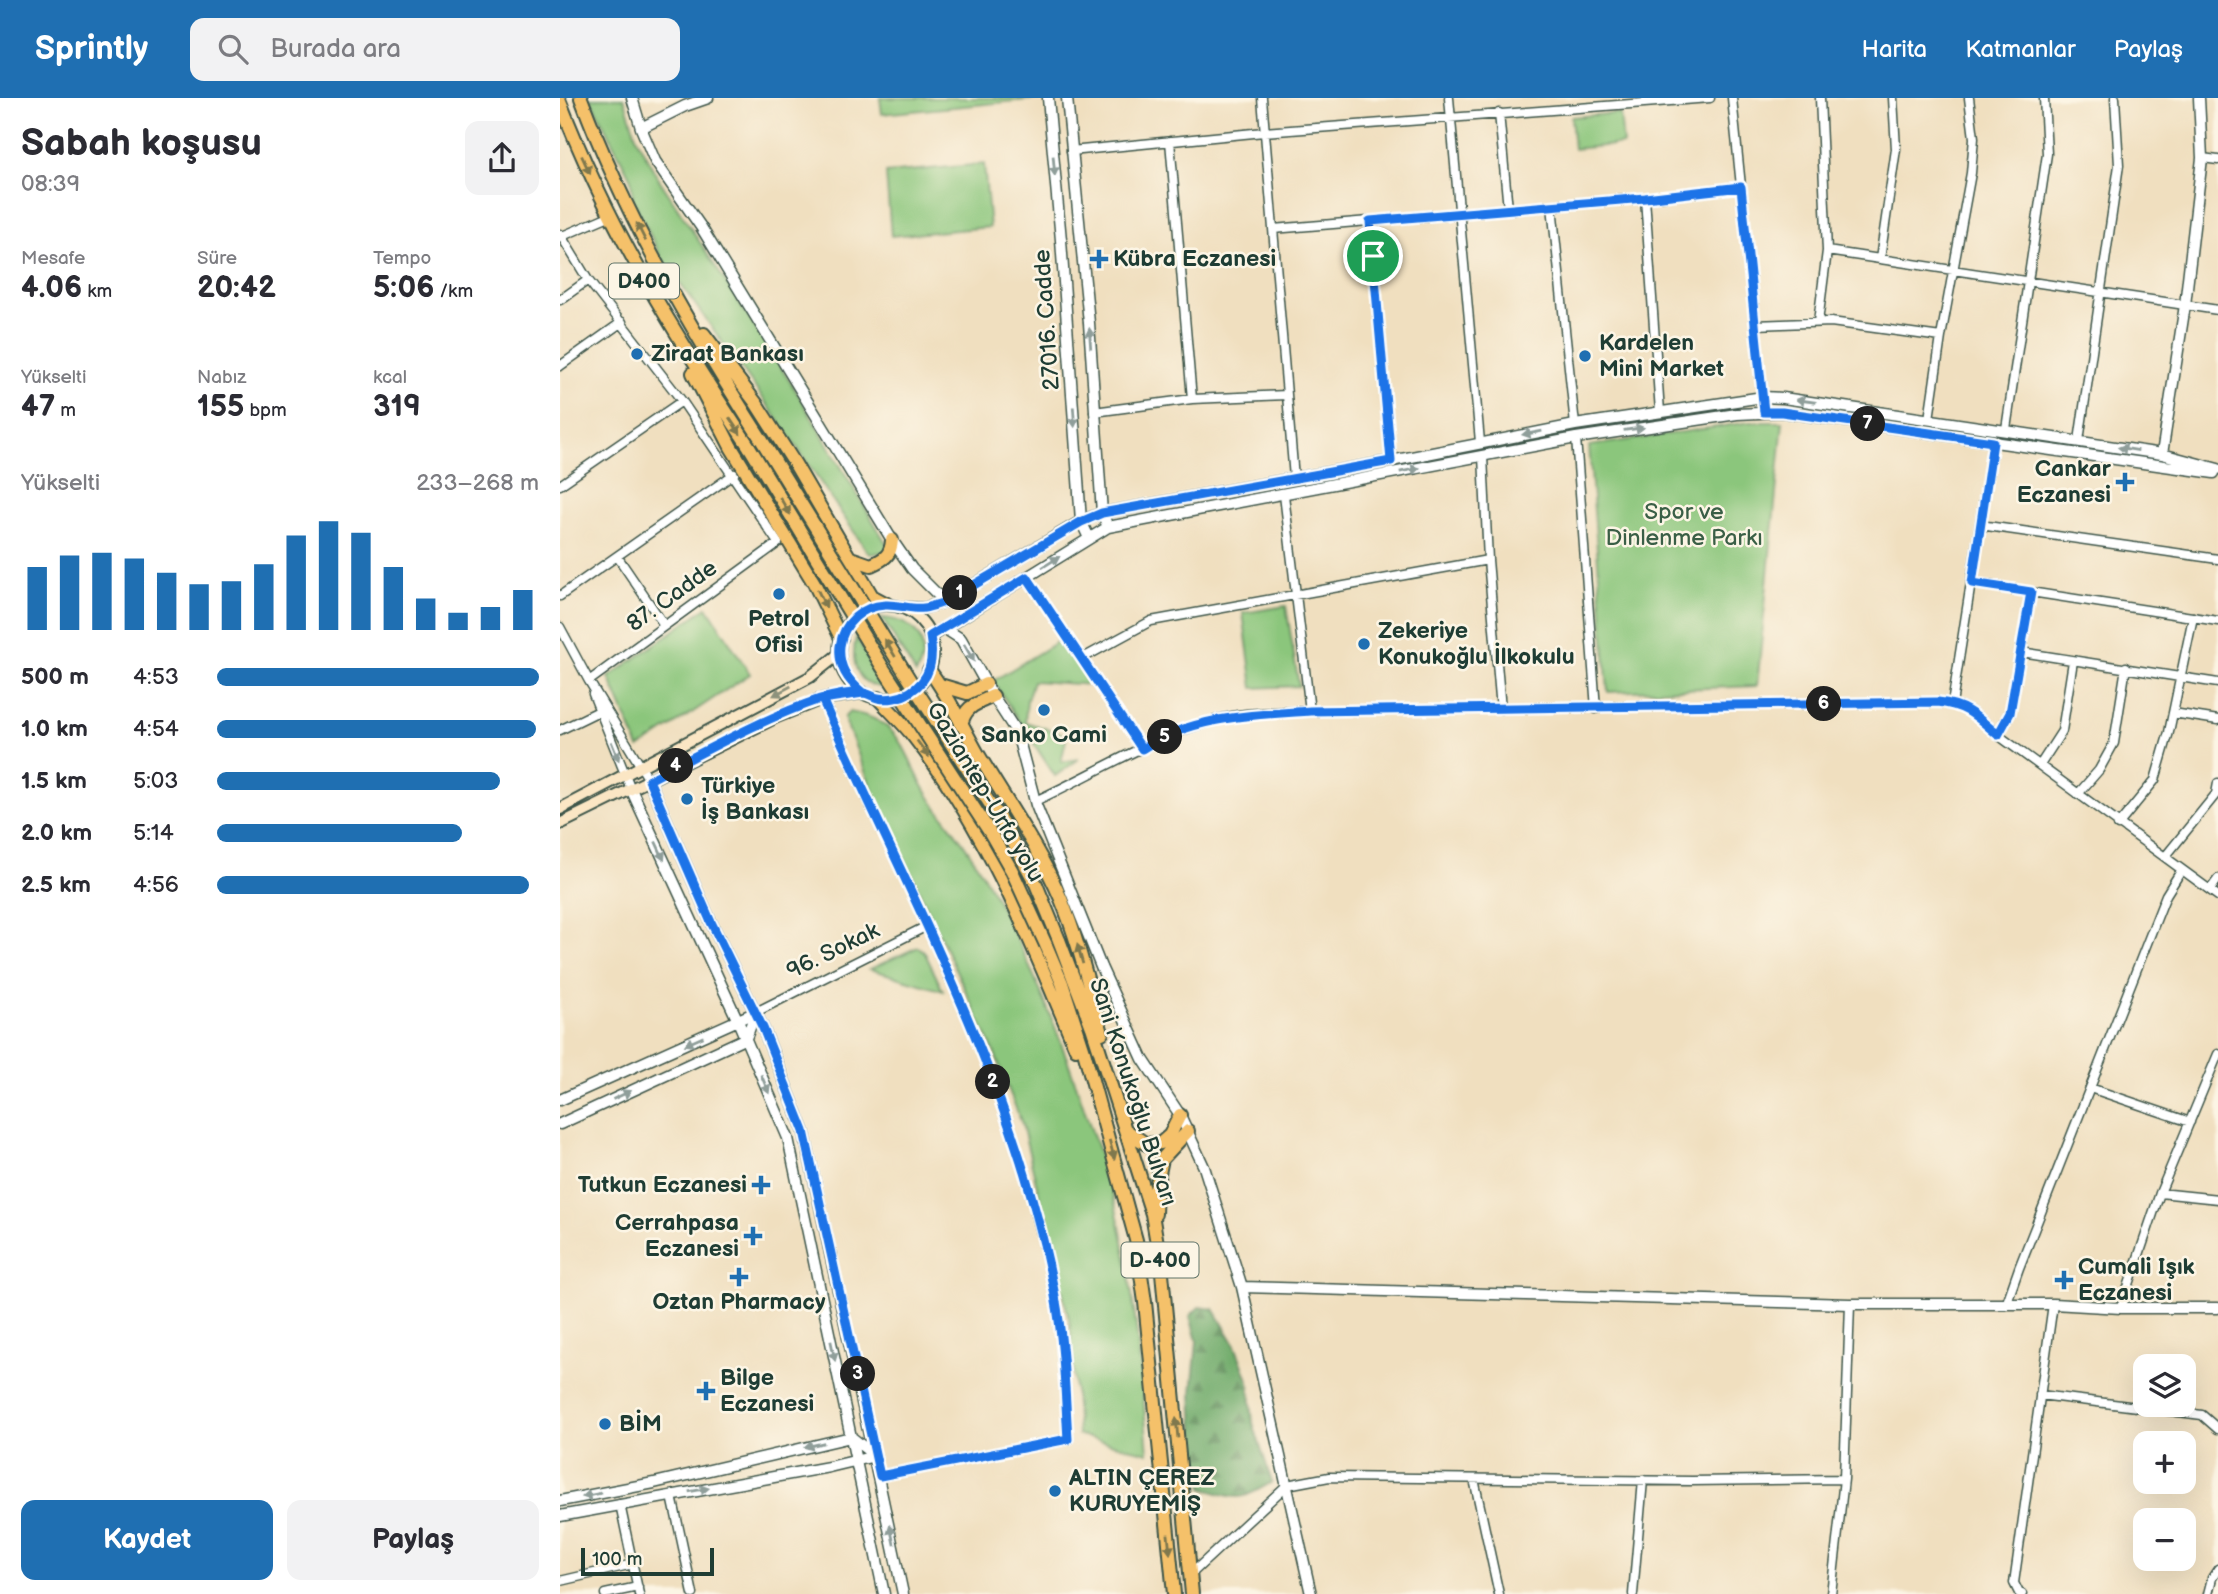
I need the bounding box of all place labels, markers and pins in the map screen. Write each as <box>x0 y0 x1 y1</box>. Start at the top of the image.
pin <box>1343 226 1403 286</box>
place label: Kübra Eczanesi <box>1113 245 1276 273</box>
marker: Kübra Eczanesi <box>1091 251 1107 267</box>
place label: Kardelen Mini Market <box>1599 329 1724 383</box>
place label: Ziraat Bankası <box>651 340 804 368</box>
marker: Ziraat Bankası <box>629 346 645 362</box>
marker: Kardelen Mini Market <box>1577 348 1593 364</box>
pin: 7 <box>1850 406 1886 442</box>
place label: Cankar Eczanesi <box>2017 455 2112 509</box>
marker: Cankar Eczanesi <box>2117 474 2133 490</box>
pin: 1 <box>942 575 978 610</box>
marker: Petrol Ofisi <box>771 586 787 602</box>
place label: Petrol Ofisi <box>748 605 810 659</box>
place label: Zekeriye Konukoğlu İlkokulu <box>1378 617 1575 671</box>
marker: Zekeriye Konukoğlu İlkokulu <box>1356 636 1372 652</box>
pin: 6 <box>1806 686 1842 722</box>
marker: Sanko Cami <box>1036 702 1052 718</box>
pin: 5 <box>1148 720 1182 754</box>
place label: Sanko Cami <box>981 721 1107 749</box>
pin: 4 <box>659 748 694 784</box>
place label: Türkiye İş Bankası <box>701 772 809 826</box>
marker: Türkiye İş Bankası <box>679 791 695 807</box>
pin: 2 <box>976 1065 1010 1100</box>
place label: Tutkun Eczanesi <box>578 1171 747 1199</box>
marker: Tutkun Eczanesi <box>753 1177 769 1193</box>
place label: Cerrahpasa Eczanesi <box>615 1209 739 1263</box>
marker: Cerrahpasa Eczanesi <box>745 1228 761 1244</box>
place label: Cumali Işık Eczanesi <box>2078 1253 2195 1307</box>
marker: Oztan Pharmacy <box>731 1269 747 1285</box>
marker: Cumali Işık Eczanesi <box>2056 1272 2072 1288</box>
place label: Oztan Pharmacy <box>653 1288 826 1316</box>
pin: 3 <box>840 1356 876 1392</box>
place label: Bilge Eczanesi <box>720 1364 814 1418</box>
marker: Bilge Eczanesi <box>698 1383 714 1399</box>
place label: BİM <box>619 1409 662 1438</box>
marker: BİM <box>597 1416 613 1432</box>
place label: ALTIN ÇEREZ KURUYEMİŞ <box>1068 1464 1215 1518</box>
marker: ALTIN ÇEREZ KURUYEMİŞ <box>1047 1483 1063 1499</box>

